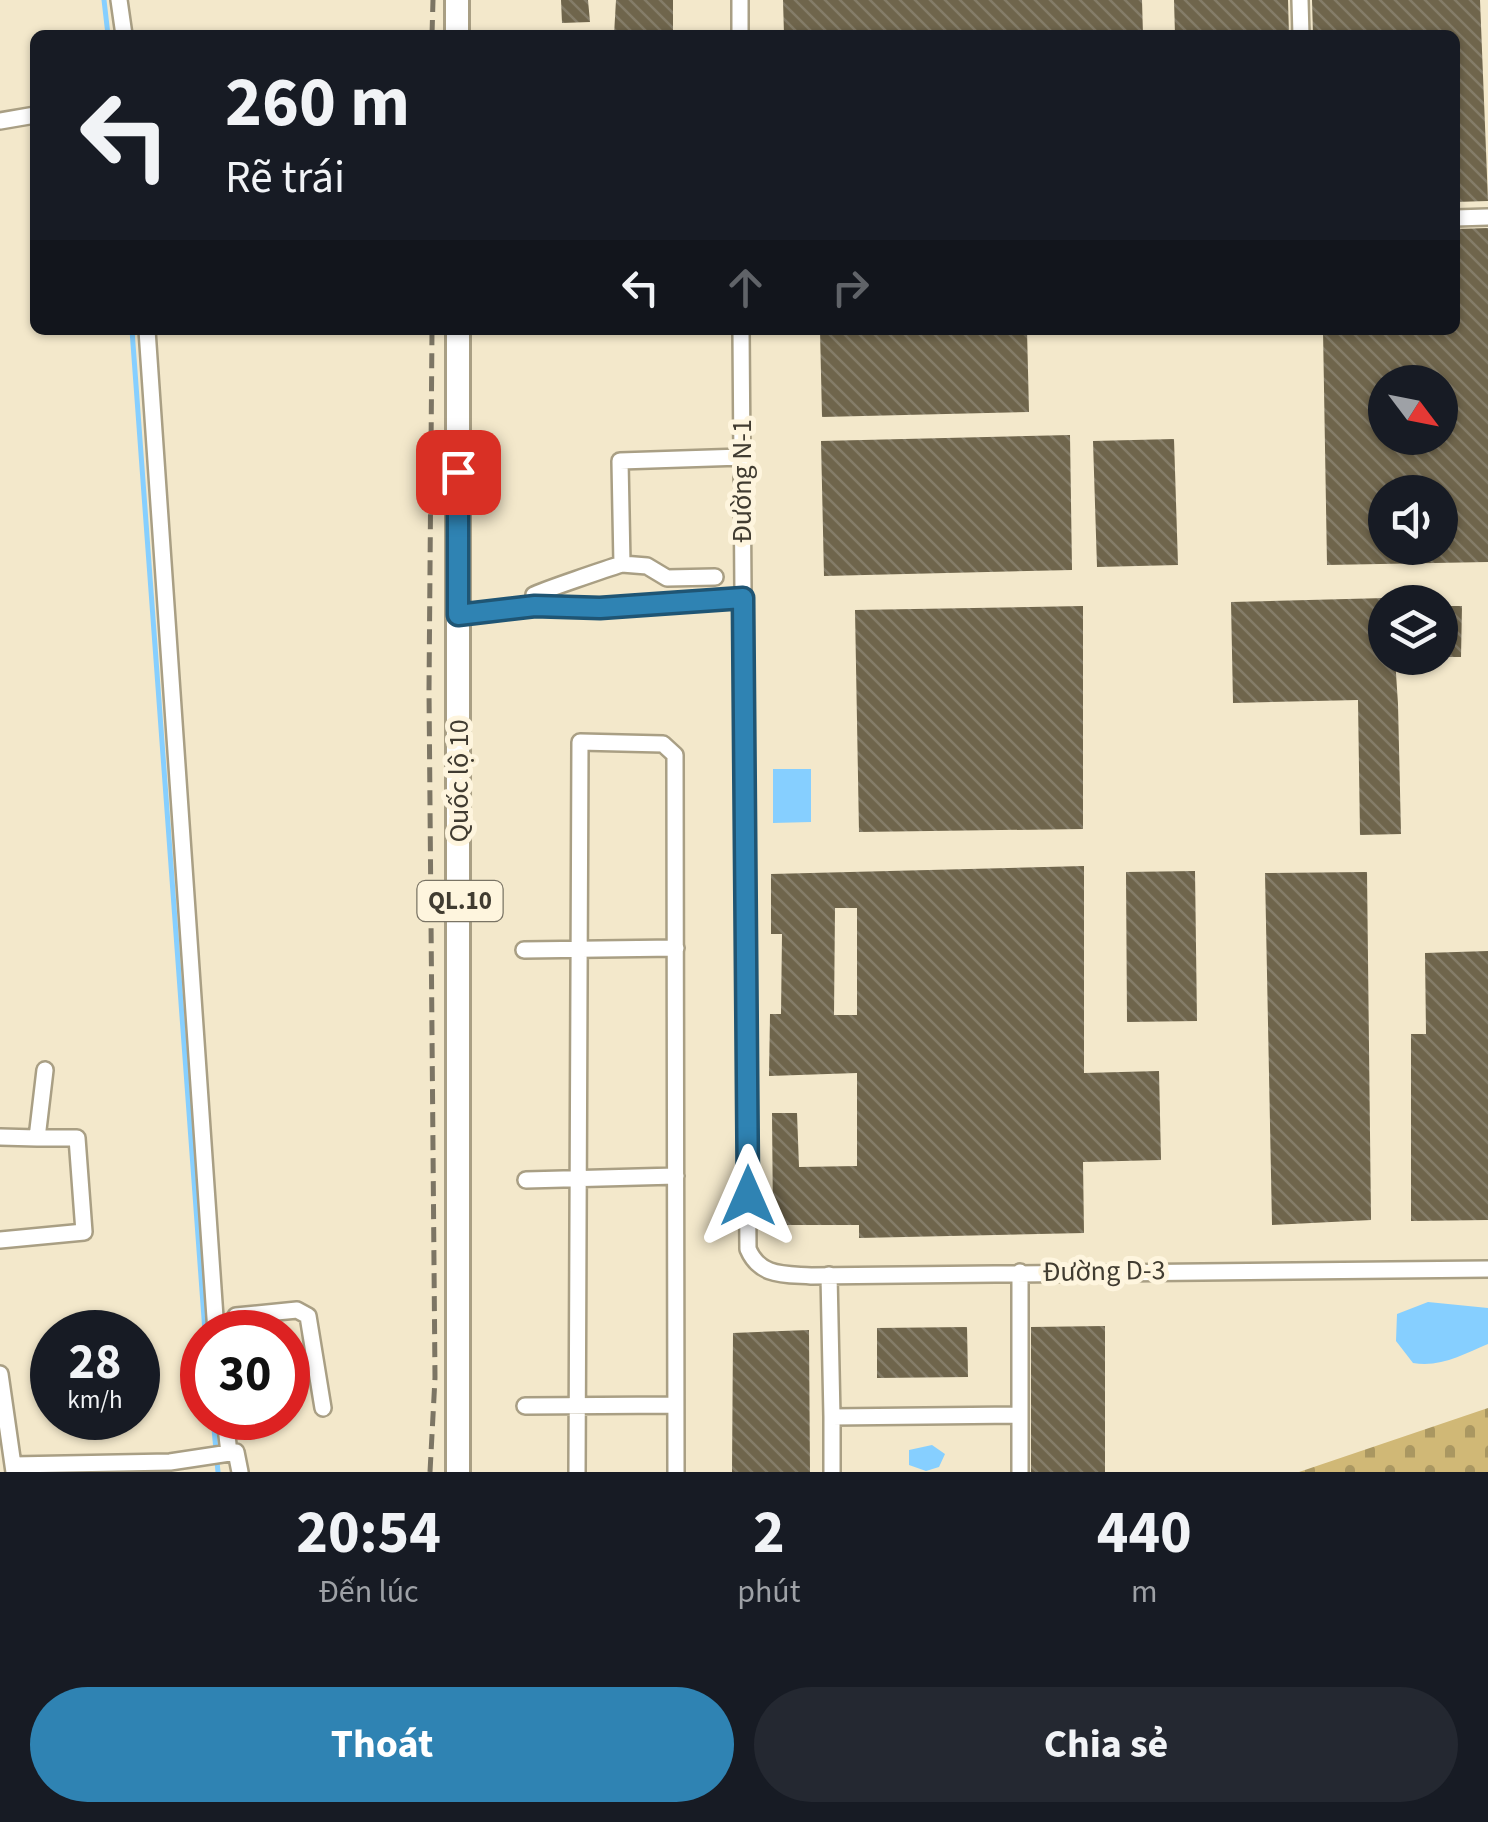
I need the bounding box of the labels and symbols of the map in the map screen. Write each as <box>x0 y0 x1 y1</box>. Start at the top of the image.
north arrow <box>1368 365 1458 455</box>
street label: Đường N-1 <box>722 419 762 543</box>
pin <box>416 430 501 515</box>
street label: Quốc lộ 10 <box>439 719 479 843</box>
road number: QL.10 <box>418 881 502 921</box>
position arrow <box>696 1144 800 1248</box>
street label: Đường D-3 <box>1042 1250 1166 1292</box>
speed limit sign: 30 <box>180 1310 310 1440</box>

